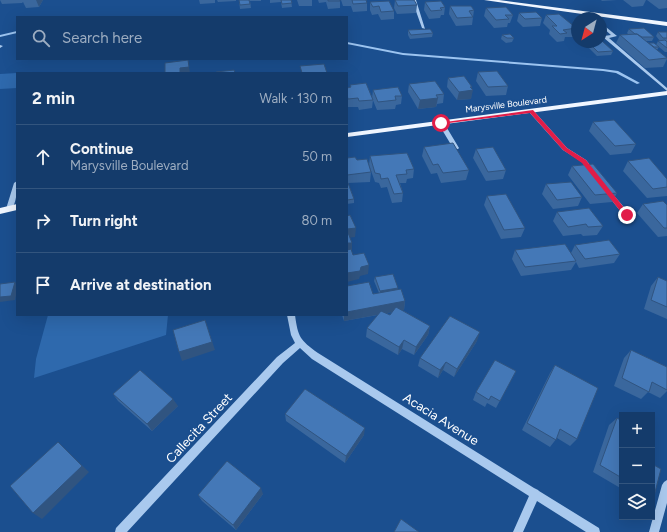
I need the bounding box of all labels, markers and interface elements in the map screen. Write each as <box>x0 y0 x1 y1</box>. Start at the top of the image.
north arrow <box>571 12 607 48</box>
search box <box>16 16 348 60</box>
icon: search <box>30 27 52 49</box>
text: Search here <box>62 29 142 47</box>
text: 2 min <box>32 88 75 108</box>
text: Walk · 130 m <box>259 91 332 106</box>
street label: Marysville Boulevard <box>465 94 547 114</box>
route start <box>432 114 450 132</box>
text: Continue <box>70 140 133 158</box>
icon: ahead <box>32 146 54 168</box>
text: 50 m <box>302 149 332 164</box>
text: Marysville Boulevard <box>70 158 189 173</box>
route end <box>618 206 636 224</box>
icon: right <box>32 210 54 232</box>
text: Turn right <box>70 212 138 230</box>
text: 80 m <box>301 213 332 228</box>
icon: arrive <box>32 274 54 296</box>
text: Arrive at destination <box>70 276 211 294</box>
street label: Callecita Street <box>163 390 235 466</box>
street label: Acacia Avenue <box>400 390 482 448</box>
map controls <box>619 412 655 520</box>
button: + <box>619 412 655 448</box>
button: − <box>619 448 655 484</box>
button: layers <box>619 484 655 520</box>

